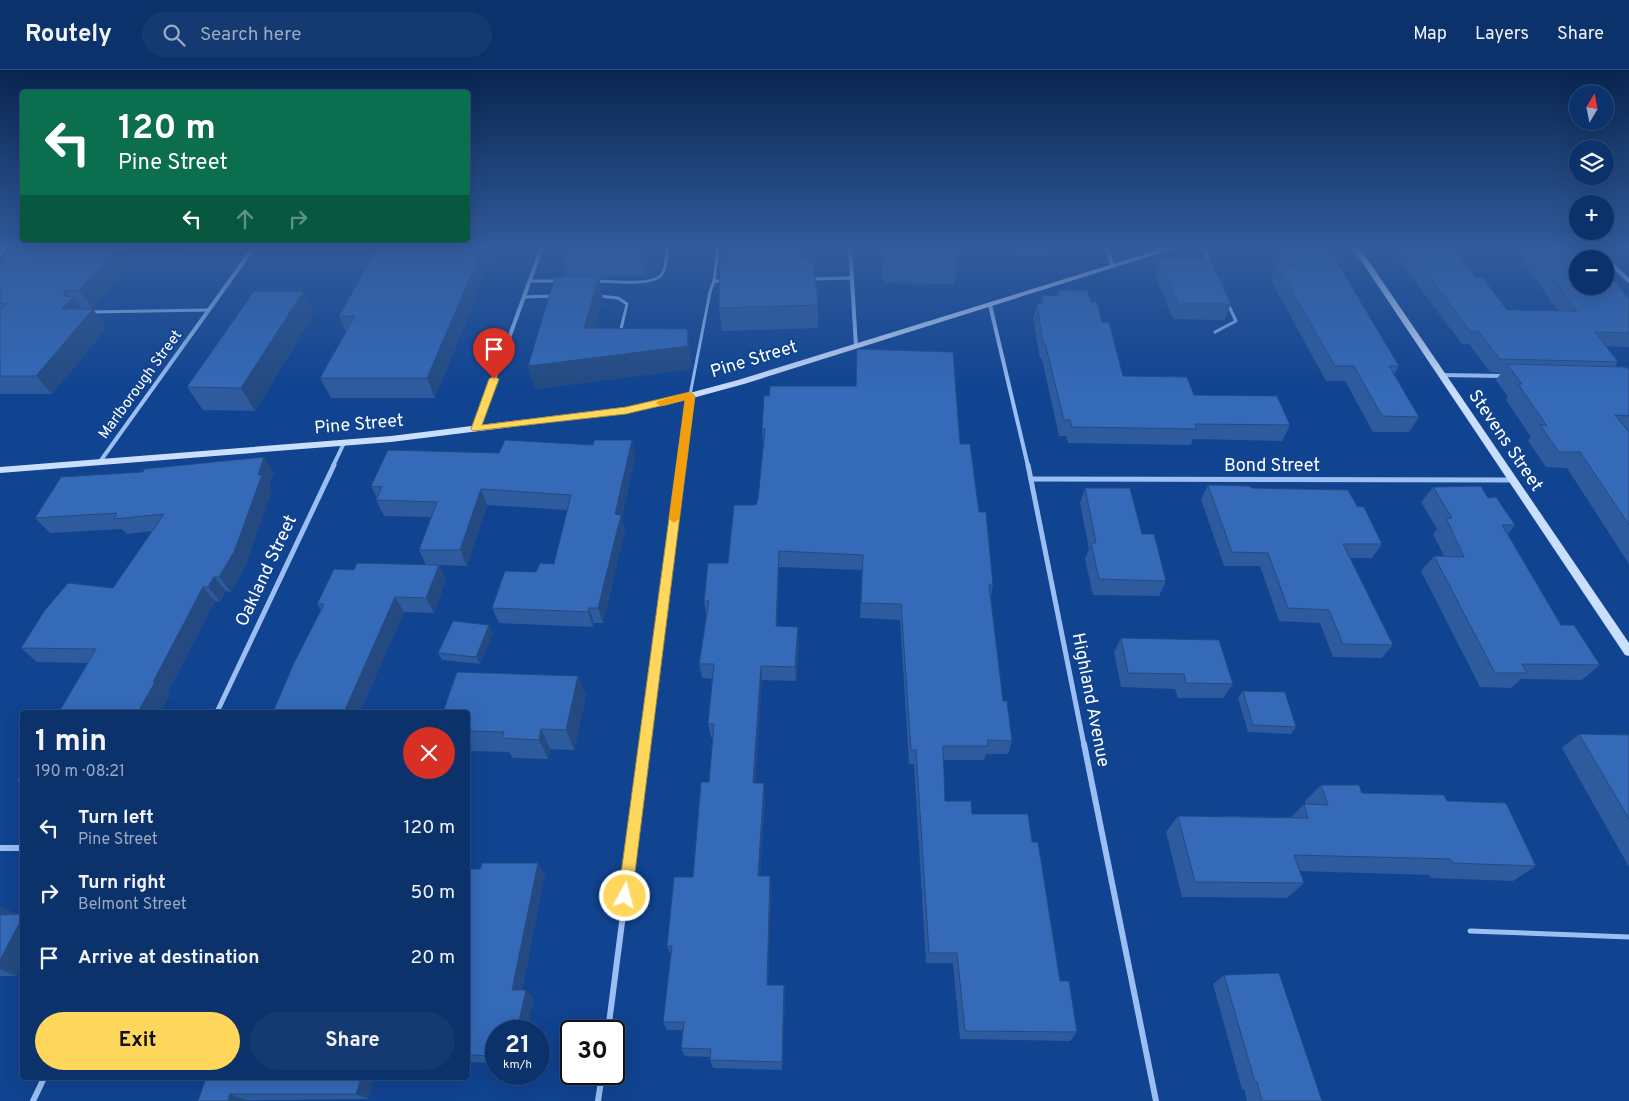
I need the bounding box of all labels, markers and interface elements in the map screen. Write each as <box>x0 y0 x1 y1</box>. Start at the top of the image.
search box <box>142 12 492 57</box>
text: Routely <box>25 20 112 50</box>
icon: search <box>160 21 188 49</box>
text: Search here <box>200 23 301 47</box>
text: Map <box>1413 23 1447 46</box>
text: Layers <box>1475 23 1529 46</box>
text: Share <box>1557 23 1604 46</box>
north arrow <box>1569 85 1614 130</box>
map controls <box>1569 85 1614 295</box>
text: 120 m <box>118 107 216 151</box>
icon: left <box>35 110 100 175</box>
button: layers <box>1569 140 1614 185</box>
text: Pine Street <box>118 150 228 177</box>
button: + <box>1569 195 1614 240</box>
icon: left <box>178 205 206 233</box>
icon: ahead <box>231 205 259 233</box>
icon: right <box>284 205 312 233</box>
button: − <box>1569 250 1614 295</box>
street label: Marlborough Street <box>95 327 187 443</box>
pin <box>473 328 515 379</box>
icon: arrive <box>480 335 508 363</box>
street label: Pine Street <box>708 336 800 384</box>
street label: Stevens Street <box>1462 386 1548 496</box>
street label: Pine Street <box>313 410 405 440</box>
street label: Bond Street <box>1224 455 1320 478</box>
street label: Oakland Street <box>231 511 303 631</box>
street label: Highland Avenue <box>1066 631 1114 769</box>
text: 1 min <box>35 724 107 761</box>
button: close <box>403 727 455 779</box>
text: 190 m · 08:21 <box>35 762 125 782</box>
text: Turn left <box>78 806 154 830</box>
icon: left <box>35 814 63 842</box>
text: 120 m <box>404 816 455 840</box>
text: Pine Street <box>78 830 158 850</box>
position arrow <box>598 869 650 921</box>
text: Turn right <box>78 871 166 895</box>
icon: right <box>35 879 63 907</box>
text: 50 m <box>410 881 455 905</box>
text: Belmont Street <box>78 895 187 915</box>
icon: arrive <box>35 944 63 972</box>
text: Arrive at destination <box>78 946 259 970</box>
text: 20 m <box>411 946 455 970</box>
button: Exit <box>35 1012 240 1070</box>
button: Share <box>250 1012 455 1070</box>
speed limit sign: 30 <box>560 1020 625 1085</box>
text: 21 <box>505 1030 530 1062</box>
text: km/h <box>503 1057 532 1073</box>

